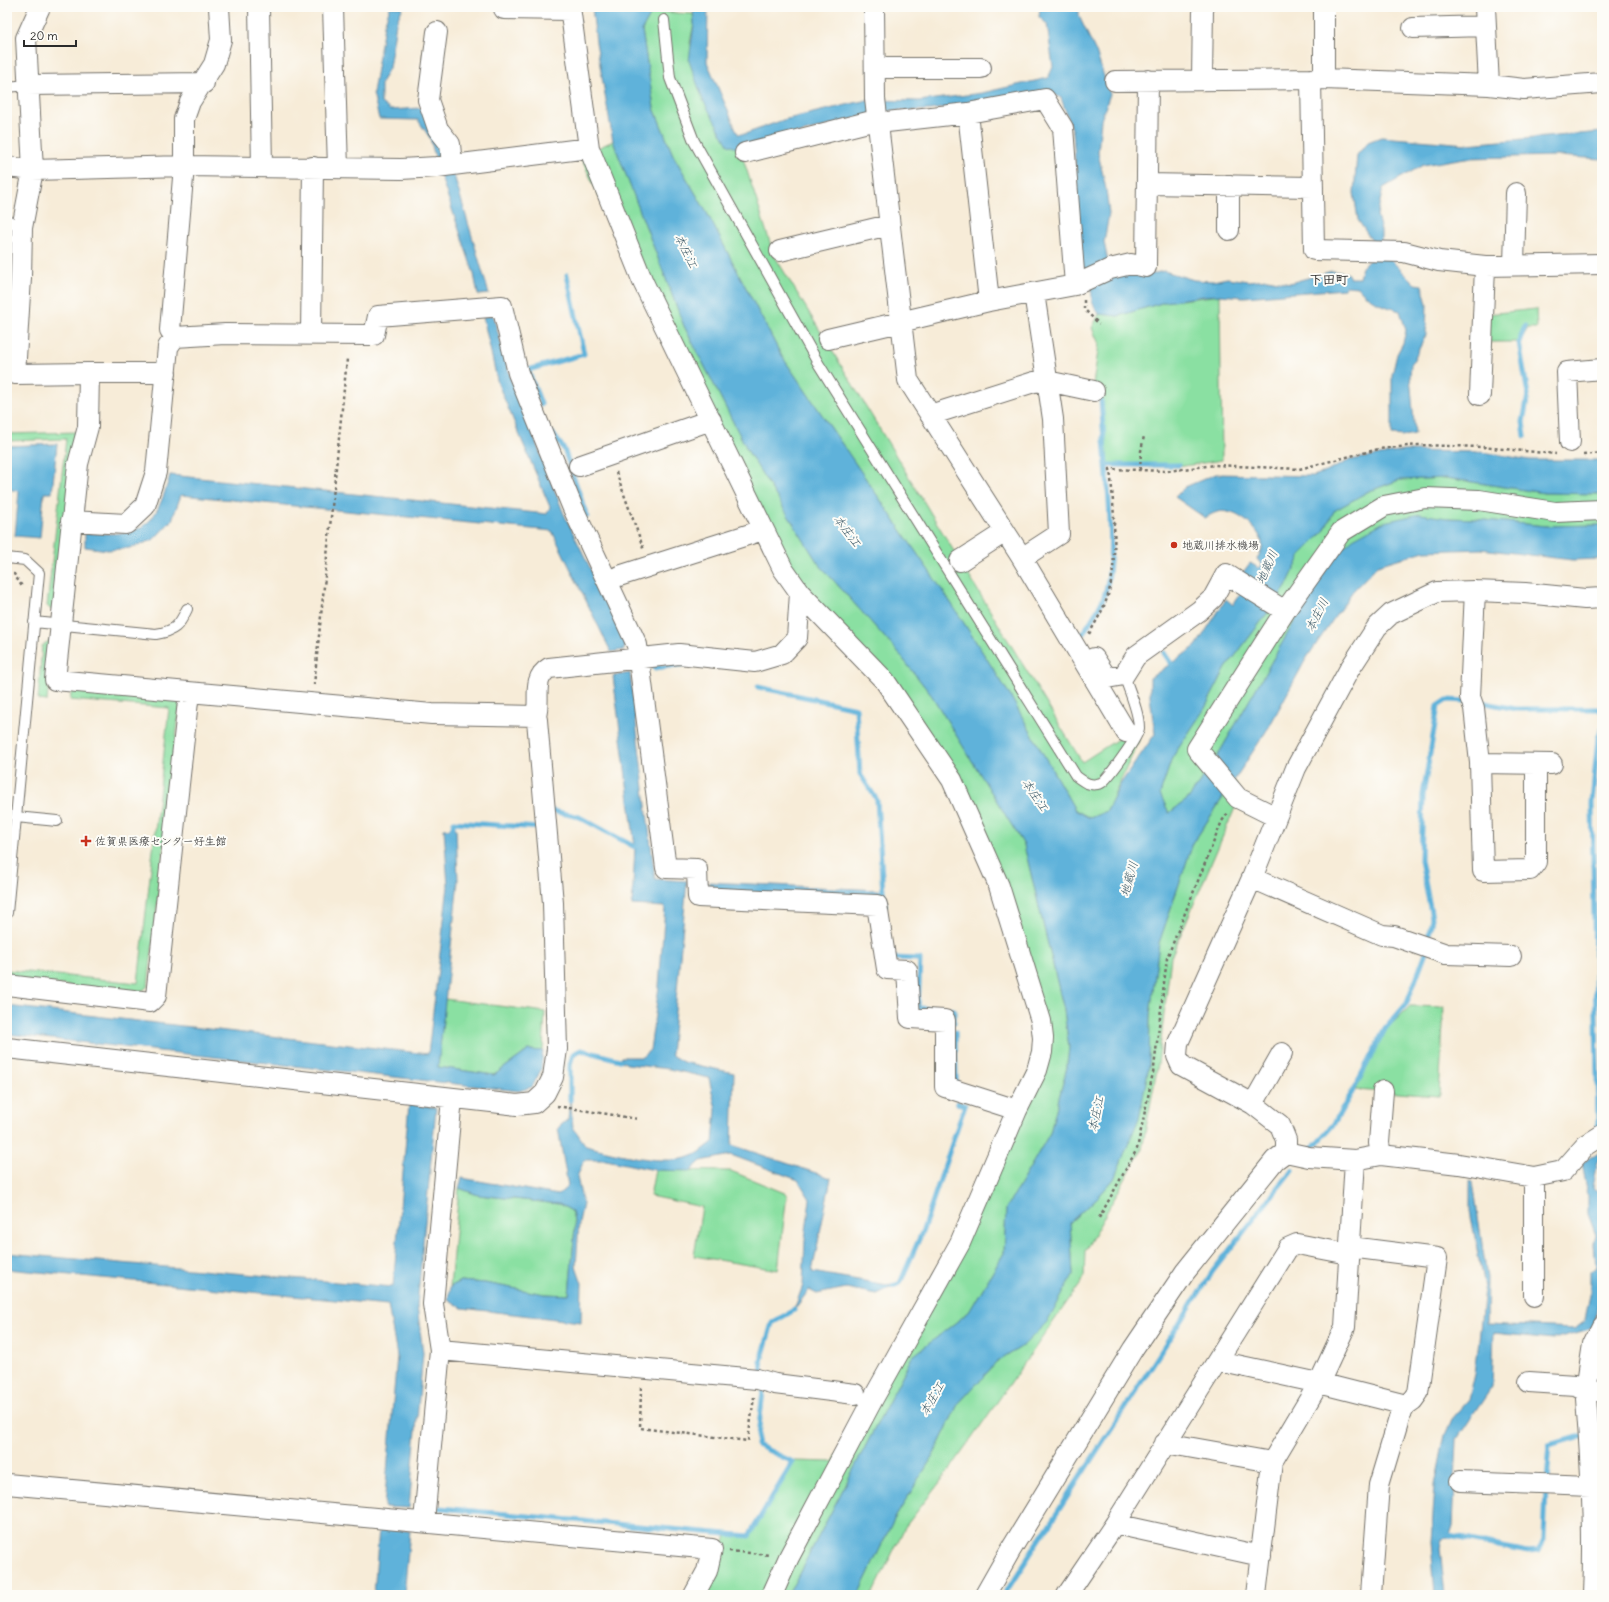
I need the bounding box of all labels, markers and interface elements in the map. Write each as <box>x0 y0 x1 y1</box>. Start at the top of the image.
scale bar <box>24 22 76 48</box>
text: 20 m <box>30 28 58 43</box>
water label: 本庄江 <box>672 231 702 271</box>
district label: 下田町 <box>1309 271 1349 288</box>
water label: 本庄江 <box>831 512 865 550</box>
place label: 地蔵川排水機場 <box>1182 538 1259 552</box>
marker: 地蔵川排水機場 <box>1169 540 1179 550</box>
water label: 地蔵川 <box>1252 547 1281 586</box>
water label: 本庄川 <box>1302 595 1331 634</box>
water label: 本庄江 <box>1019 776 1052 815</box>
place label: 佐賀県医療センター好生館 <box>95 834 227 848</box>
marker: 佐賀県医療センター好生館 <box>80 835 92 847</box>
water label: 地蔵川 <box>1116 859 1141 898</box>
water label: 本庄江 <box>1084 1094 1107 1133</box>
water label: 本庄江 <box>916 1379 948 1418</box>

